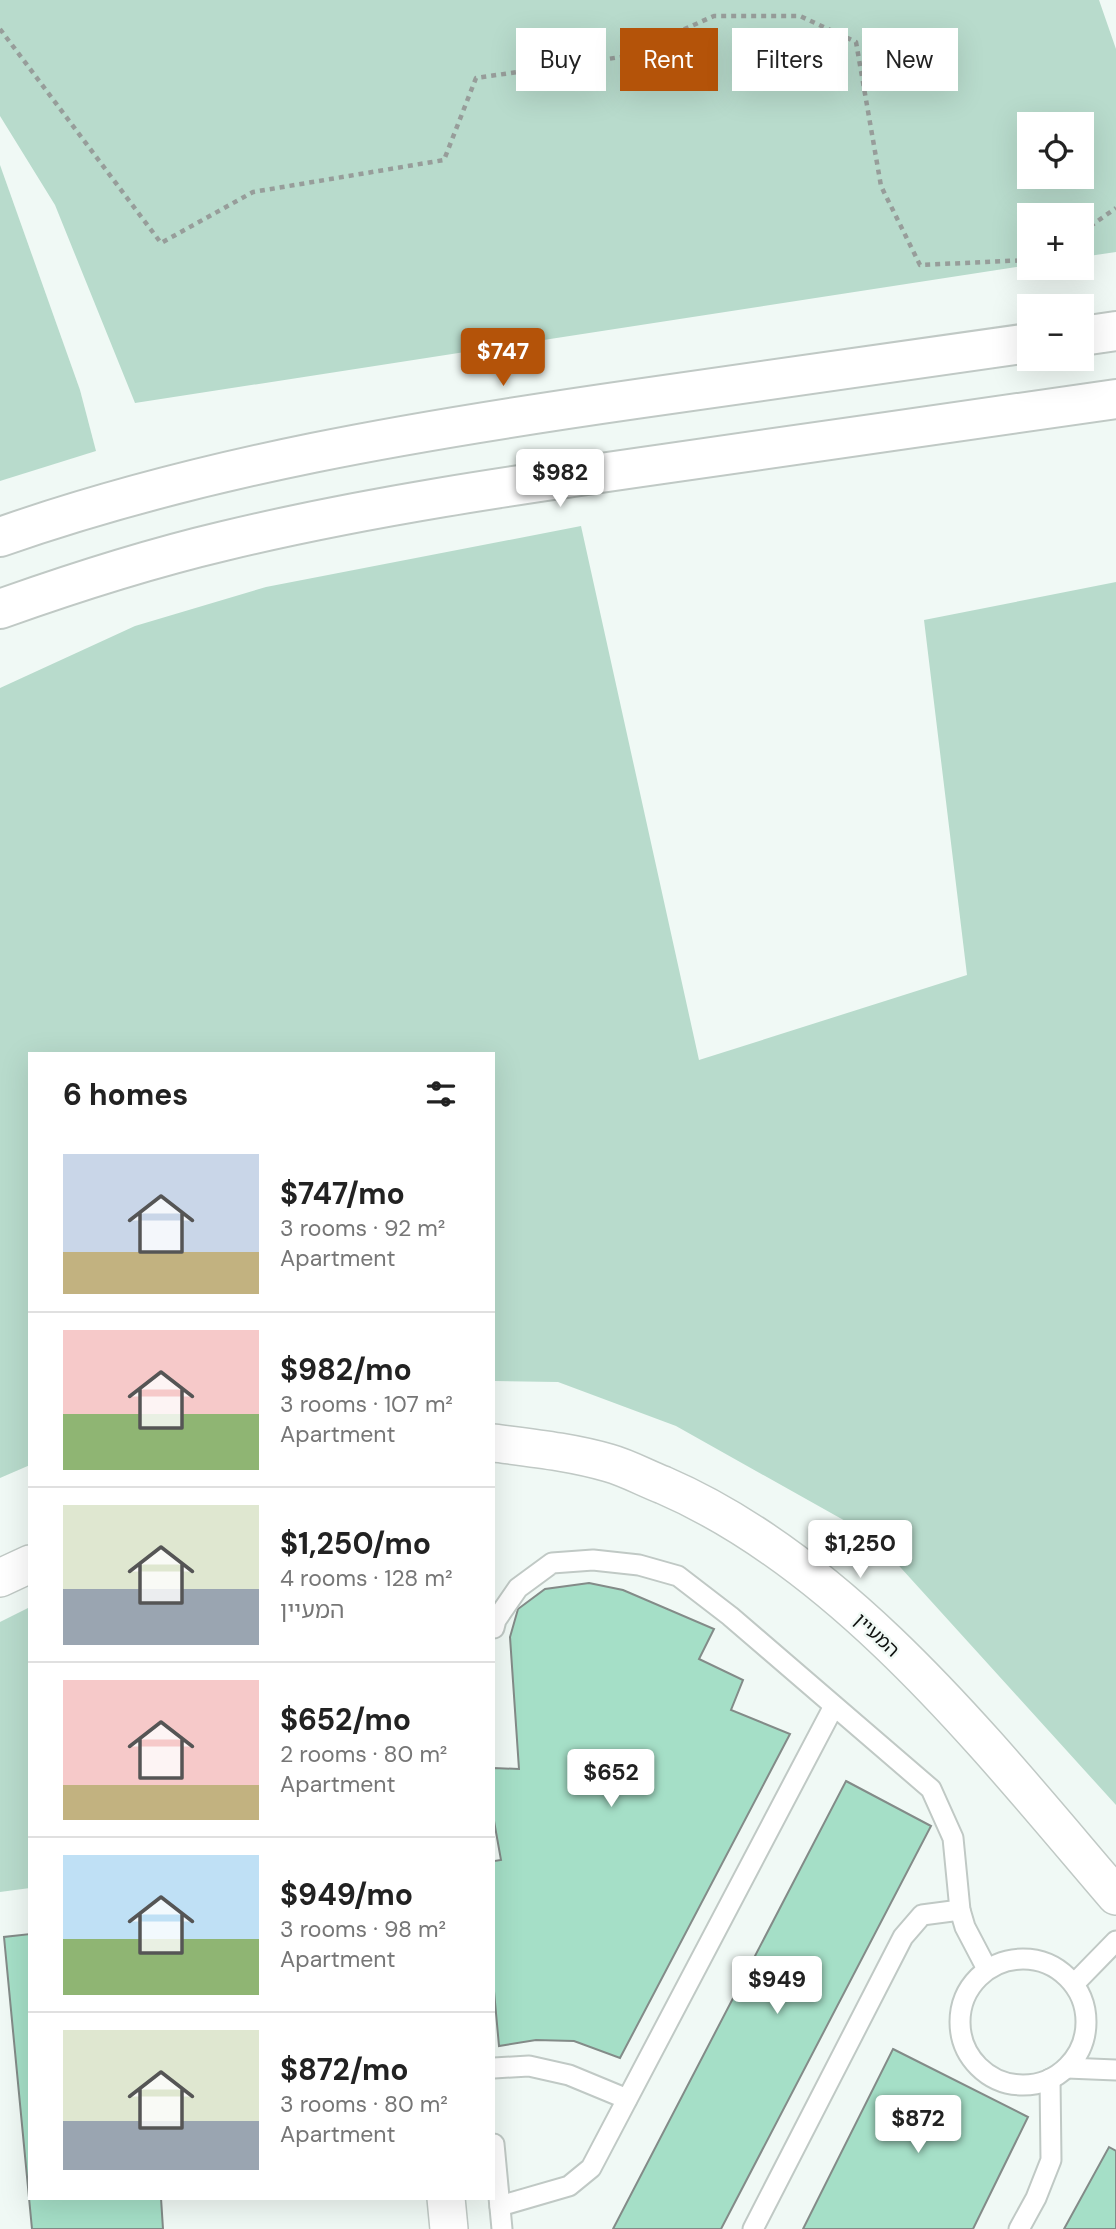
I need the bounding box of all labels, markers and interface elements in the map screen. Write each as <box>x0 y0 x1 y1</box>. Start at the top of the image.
chip: Buy <box>516 28 606 91</box>
chip: Rent <box>620 28 718 91</box>
chip: Filters <box>732 28 848 91</box>
chip: New <box>862 28 958 91</box>
map controls <box>1017 112 1094 371</box>
button: locate <box>1017 112 1094 189</box>
button: + <box>1017 203 1094 280</box>
button: − <box>1017 294 1094 371</box>
pin: $747 <box>462 328 544 388</box>
text: $747 <box>477 336 529 366</box>
pin: $982 <box>519 449 601 509</box>
text: $982 <box>532 457 588 487</box>
text: 6 homes <box>63 1075 188 1114</box>
icon: filters <box>422 1075 460 1113</box>
text: $747/mo <box>280 1174 405 1213</box>
icon: home <box>119 1182 203 1266</box>
text: 3 rooms · 92 m² <box>280 1213 445 1243</box>
text: Apartment <box>280 1243 395 1273</box>
text: $982/mo <box>280 1350 412 1389</box>
icon: home <box>119 1358 203 1442</box>
text: 3 rooms · 107 m² <box>280 1389 453 1419</box>
text: Apartment <box>280 1419 395 1449</box>
pin: $1,250 <box>803 1520 917 1580</box>
text: $1,250/mo <box>280 1524 431 1563</box>
text: $1,250 <box>824 1528 896 1558</box>
icon: home <box>119 1533 203 1617</box>
text: 4 rooms · 128 m² <box>280 1563 452 1593</box>
text: המעיין <box>280 1595 344 1625</box>
street label: המעיין <box>849 1608 905 1662</box>
text: $652/mo <box>280 1700 411 1739</box>
icon: home <box>119 1708 203 1792</box>
text: 2 rooms · 80 m² <box>280 1739 447 1769</box>
pin: $652 <box>570 1750 652 1809</box>
text: $652 <box>583 1757 639 1787</box>
text: Apartment <box>280 1769 395 1799</box>
text: $949/mo <box>280 1875 413 1914</box>
icon: home <box>119 1883 203 1967</box>
text: 3 rooms · 98 m² <box>280 1914 446 1944</box>
text: Apartment <box>280 1944 395 1974</box>
pin: $949 <box>736 1956 818 2016</box>
text: $949 <box>748 1964 806 1994</box>
text: $872/mo <box>280 2050 409 2089</box>
icon: home <box>119 2058 203 2142</box>
text: 3 rooms · 80 m² <box>280 2089 448 2119</box>
pin: $872 <box>877 2096 959 2155</box>
text: $872 <box>891 2103 945 2133</box>
text: Apartment <box>280 2119 395 2149</box>

